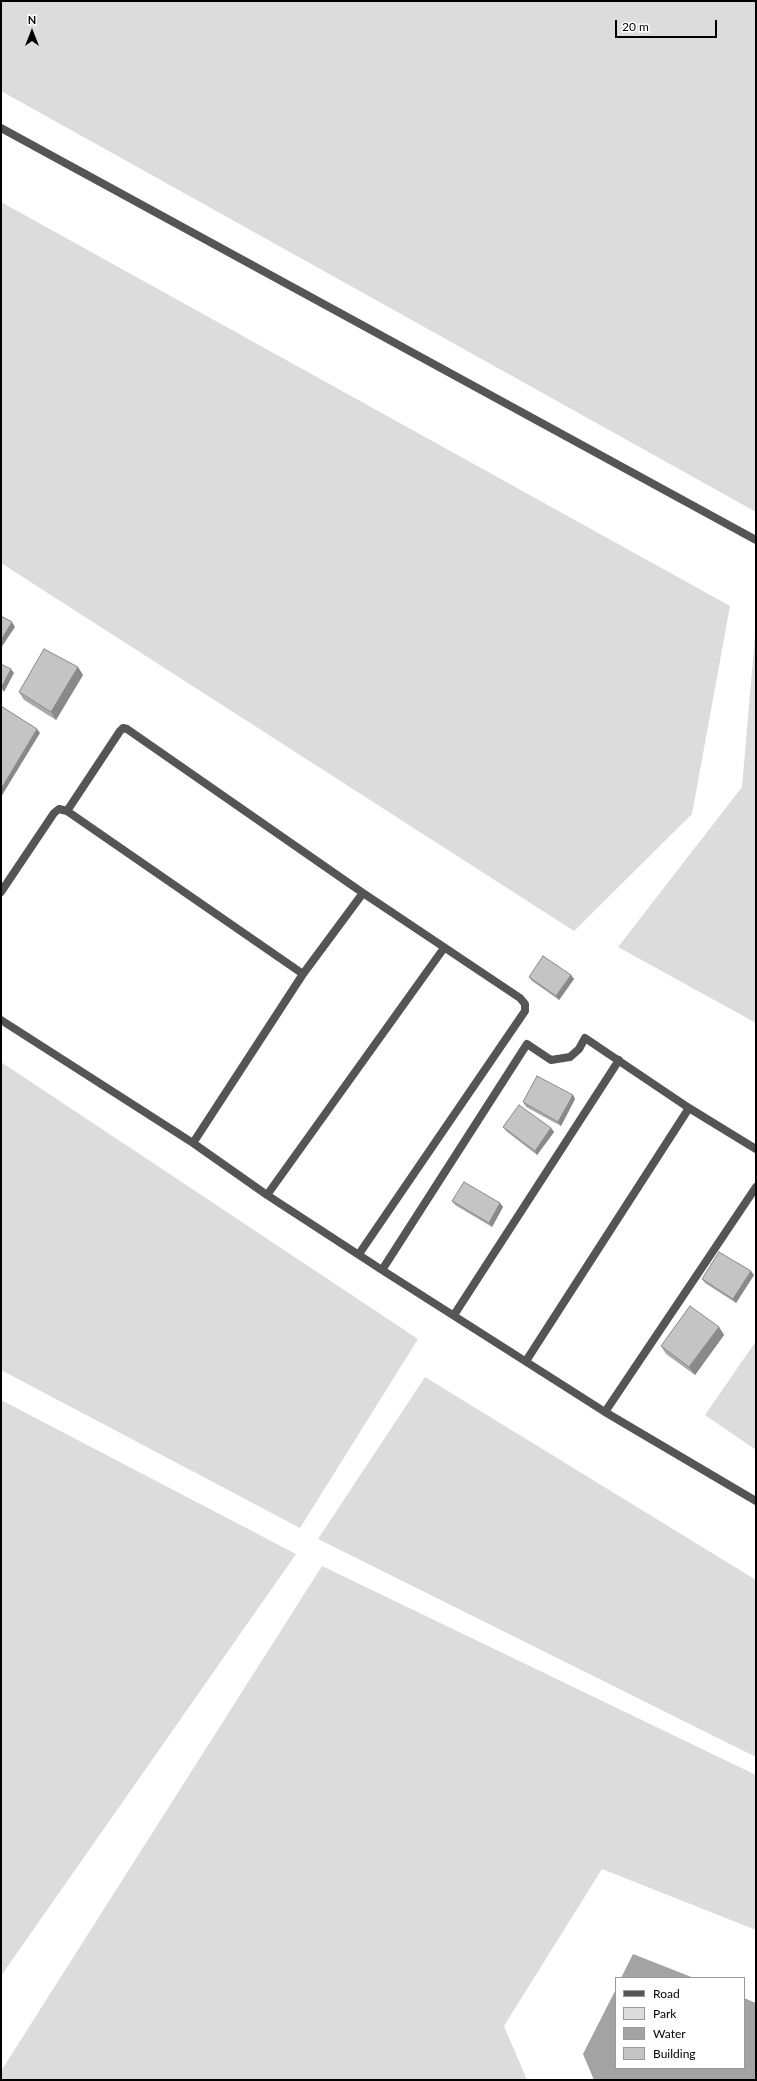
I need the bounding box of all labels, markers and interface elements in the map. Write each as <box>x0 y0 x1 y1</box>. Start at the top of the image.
north arrow <box>12 12 52 52</box>
scale bar <box>617 12 719 38</box>
text: N <box>28 13 36 26</box>
text: 20 m <box>622 19 649 34</box>
legend <box>615 1977 745 2069</box>
text: Road <box>653 1986 680 2001</box>
text: Park <box>653 2006 676 2021</box>
text: Water <box>653 2026 686 2041</box>
text: Building <box>653 2046 696 2061</box>

